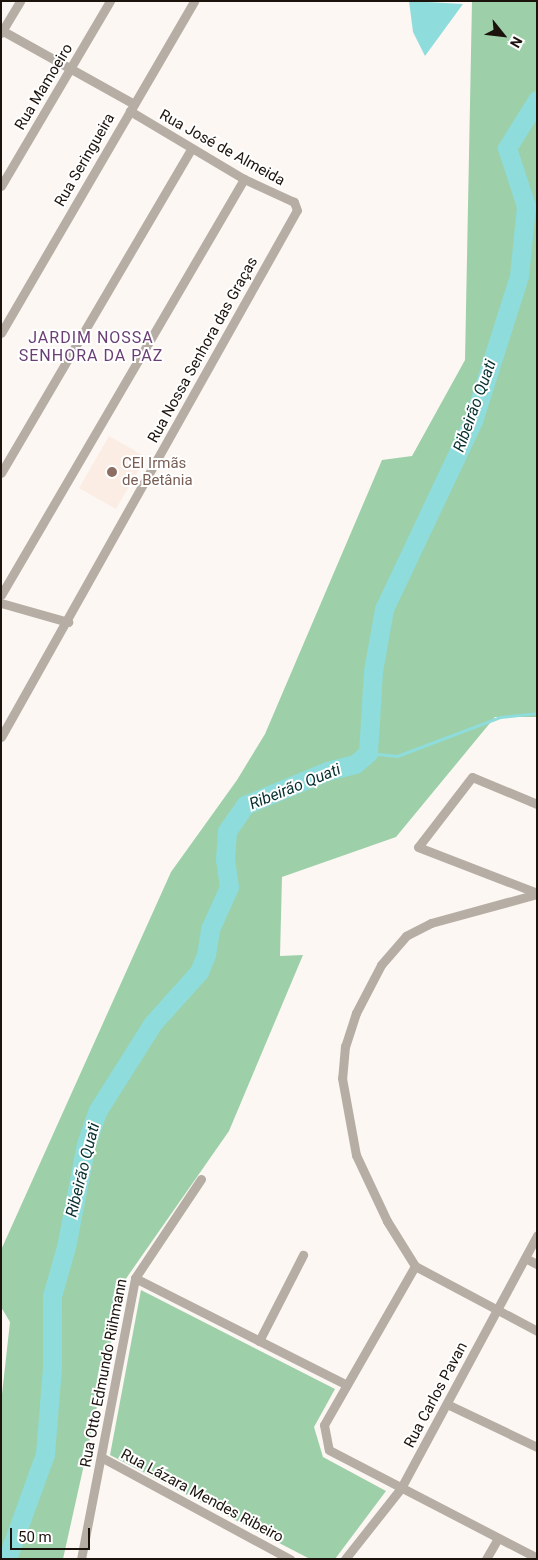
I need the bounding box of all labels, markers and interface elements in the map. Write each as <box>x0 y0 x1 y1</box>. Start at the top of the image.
north arrow <box>478 10 528 60</box>
text: N <box>507 34 526 50</box>
street label: Rua Mamoeiro <box>11 41 77 133</box>
street label: Rua José de Almeida <box>156 106 288 190</box>
street label: Rua Seringueira <box>51 110 119 210</box>
street label: Rua Nossa Senhora das Graças <box>144 254 262 446</box>
district label: JARDIM NOSSA SENHORA DA PAZ <box>17 328 165 366</box>
water label: Ribeirão Quati <box>449 357 501 455</box>
place label: CEI Irmãs de Betânia <box>122 454 193 489</box>
marker: CEI Irmãs de Betânia <box>106 466 118 478</box>
water label: Ribeirão Quati <box>247 760 343 814</box>
water label: Ribeirão Quati <box>62 1121 104 1219</box>
street label: Rua Otto Edmundo Riihmann <box>77 1277 131 1469</box>
street label: Rua Carlos Pavan <box>401 1339 471 1451</box>
street label: Rua Lázara Mendes Ribeiro <box>118 1445 286 1547</box>
scale bar <box>12 1518 92 1550</box>
text: 50 m <box>18 1528 52 1546</box>

